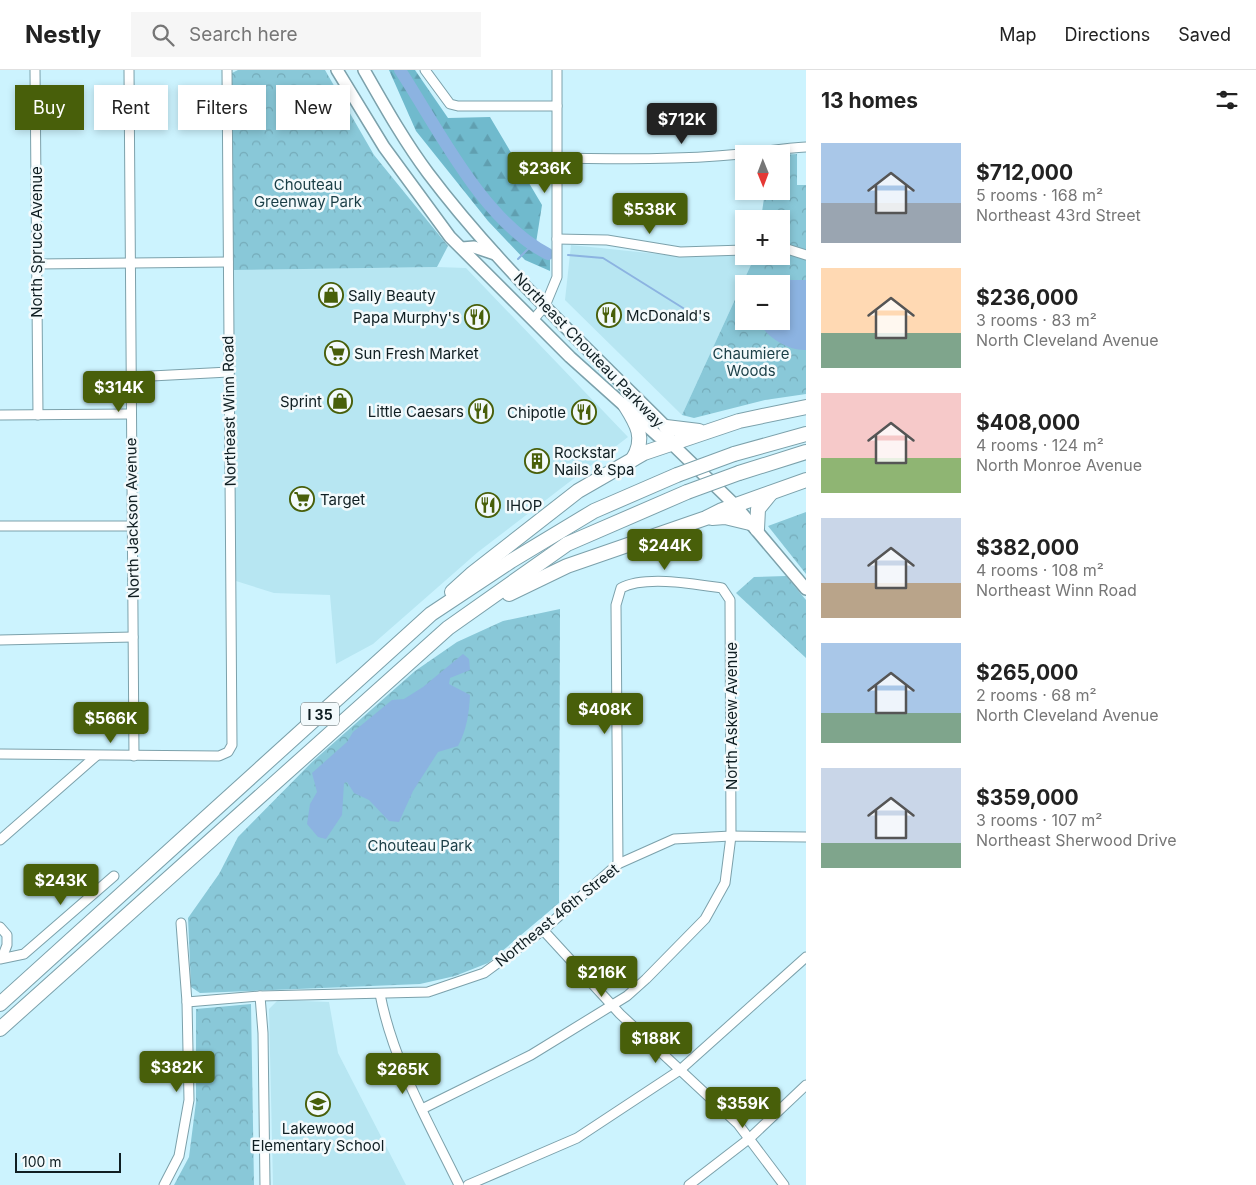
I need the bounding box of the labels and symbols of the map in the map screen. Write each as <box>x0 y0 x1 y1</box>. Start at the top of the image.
pin: $712K <box>647 102 717 145</box>
north arrow <box>735 145 790 200</box>
pin: $236K <box>510 152 580 194</box>
street label: North Spruce Avenue <box>27 166 46 318</box>
park label: Chouteau Greenway Park <box>254 175 363 211</box>
pin: $538K <box>615 192 685 235</box>
street label: Northeast Chouteau Parkway <box>510 269 669 432</box>
shop icon: Sally Beauty <box>318 282 344 308</box>
place label: Sally Beauty <box>348 286 436 305</box>
restaurant icon: McDonald's <box>596 302 622 328</box>
restaurant icon: Papa Murphy's <box>464 304 490 330</box>
place label: McDonald's <box>626 306 711 325</box>
place label: Papa Murphy's <box>353 308 460 327</box>
street label: Northeast Winn Road <box>218 335 240 487</box>
supermarket icon: Sun Fresh Market <box>324 340 350 366</box>
place label: Sun Fresh Market <box>354 344 479 363</box>
park label: Chaumiere Woods <box>713 344 789 380</box>
pin: $314K <box>84 370 154 413</box>
shop icon: Sprint <box>327 388 353 414</box>
place label: Sprint <box>280 392 322 411</box>
restaurant icon: Little Caesars <box>468 398 494 424</box>
restaurant icon: Chipotle <box>571 399 597 425</box>
place label: Little Caesars <box>368 402 464 421</box>
place label: Chipotle <box>507 403 566 422</box>
street label: North Jackson Avenue <box>121 438 143 598</box>
place label: Rockstar Nails & Spa <box>554 443 634 479</box>
building icon: Rockstar Nails & Spa <box>524 448 550 474</box>
supermarket icon: Target <box>289 486 315 512</box>
place label: Target <box>320 490 365 509</box>
restaurant icon: IHOP <box>475 492 501 518</box>
place label: IHOP <box>506 496 542 515</box>
pin: $244K <box>630 528 700 571</box>
street label: North Askew Avenue <box>722 642 741 790</box>
pin: $408K <box>570 692 640 735</box>
pin: $566K <box>76 702 146 744</box>
road number: I 35 <box>301 703 339 726</box>
park label: Chouteau Park <box>368 836 473 855</box>
street label: Northeast 46th Street <box>491 859 623 971</box>
pin: $243K <box>26 864 96 906</box>
pin: $216K <box>567 956 637 998</box>
pin: $188K <box>621 1022 691 1064</box>
pin: $382K <box>142 1050 212 1093</box>
pin: $265K <box>368 1052 438 1095</box>
pin: $359K <box>708 1086 778 1129</box>
school or university icon: Lakewood Elementary School <box>305 1091 331 1117</box>
place label: Lakewood Elementary School <box>252 1119 384 1155</box>
scale bar <box>15 1150 121 1173</box>

